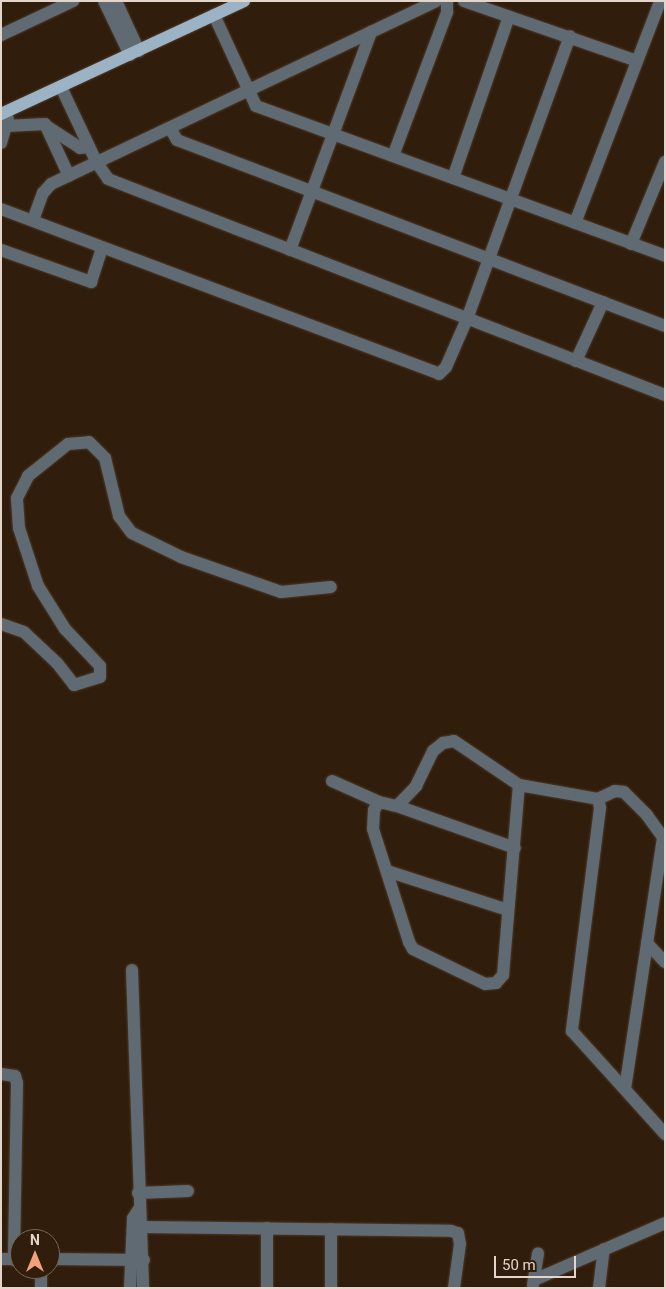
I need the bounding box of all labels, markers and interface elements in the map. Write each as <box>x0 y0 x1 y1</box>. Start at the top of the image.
north arrow <box>10 1229 60 1279</box>
text: N <box>30 1232 40 1248</box>
scale bar <box>496 1246 578 1278</box>
text: 50 m <box>502 1256 536 1274</box>

